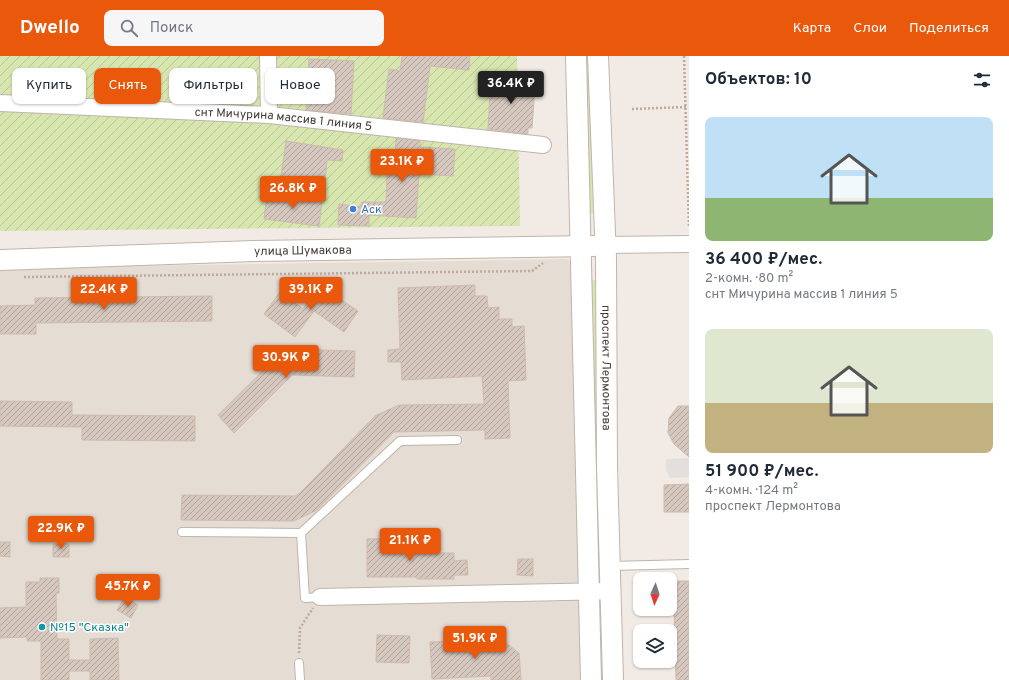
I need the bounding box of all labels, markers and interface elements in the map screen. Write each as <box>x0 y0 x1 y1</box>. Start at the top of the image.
search box <box>104 10 384 46</box>
text: Dwello <box>20 16 80 40</box>
icon: search <box>118 17 140 39</box>
text: Поиск <box>150 19 194 38</box>
text: Карта <box>793 20 831 37</box>
text: Слои <box>853 20 887 37</box>
text: Поделиться <box>909 20 989 37</box>
chip: Купить <box>12 68 86 104</box>
chip: Снять <box>94 68 161 104</box>
chip: Фильтры <box>169 68 257 104</box>
chip: Новое <box>265 68 335 104</box>
text: Объектов: 10 <box>705 69 812 91</box>
icon: filters <box>971 69 993 91</box>
pin: 36.4K ₽ <box>474 71 548 105</box>
text: 36.4K ₽ <box>487 76 535 92</box>
street label: снт Мичурина массив 1 линия 5 <box>194 105 373 135</box>
icon: home <box>813 143 885 215</box>
pin: 23.1K ₽ <box>365 149 439 183</box>
text: 23.1K ₽ <box>380 154 424 170</box>
pin: 26.8K ₽ <box>256 176 330 210</box>
text: 26.8K ₽ <box>269 181 317 197</box>
place label: Аск <box>361 202 382 218</box>
marker: Аск <box>348 204 358 214</box>
street label: улица Шумакова <box>254 243 352 260</box>
text: 36 400 ₽/мес. <box>705 249 823 271</box>
text: 2-комн. · 80 m² <box>705 271 793 287</box>
pin: 22.4K ₽ <box>67 277 141 311</box>
pin: 39.1K ₽ <box>274 277 348 311</box>
text: 22.4K ₽ <box>80 282 128 298</box>
text: 39.1K ₽ <box>288 282 334 298</box>
text: снт Мичурина массив 1 линия 5 <box>705 287 898 303</box>
street label: проспект Лермонтова <box>597 305 614 431</box>
pin: 30.9K ₽ <box>249 345 323 379</box>
text: 30.9K ₽ <box>262 350 310 366</box>
icon: home <box>813 355 885 427</box>
text: 51 900 ₽/мес. <box>705 461 819 483</box>
text: 4-комн. · 124 m² <box>705 483 798 499</box>
text: проспект Лермонтова <box>705 499 841 515</box>
pin: 22.9K ₽ <box>24 516 98 550</box>
text: 22.9K ₽ <box>37 521 85 537</box>
pin: 21.1K ₽ <box>373 528 447 562</box>
text: 21.1K ₽ <box>389 533 431 549</box>
north arrow <box>633 572 677 616</box>
map controls <box>633 572 677 668</box>
pin: 45.7K ₽ <box>91 574 165 608</box>
text: 45.7K ₽ <box>105 579 151 595</box>
place label: №15 "Сказка" <box>50 620 129 636</box>
marker: №15 "Сказка" <box>37 622 47 632</box>
button: layers <box>633 624 677 668</box>
pin: 51.9K ₽ <box>438 626 512 660</box>
text: 51.9K ₽ <box>452 631 498 647</box>

